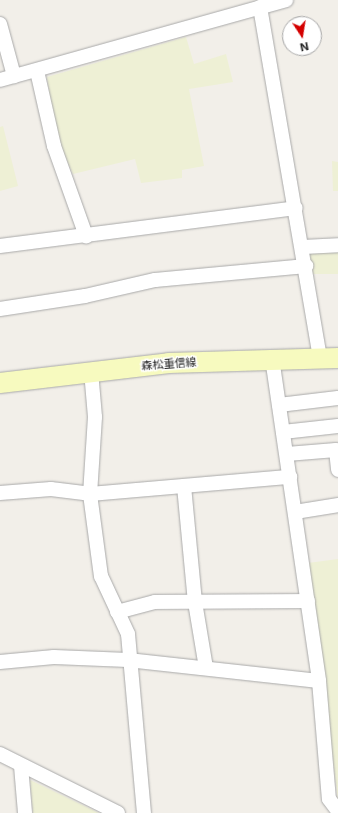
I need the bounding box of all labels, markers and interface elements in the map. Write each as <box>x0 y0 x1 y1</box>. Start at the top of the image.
north arrow <box>282 16 322 56</box>
text: N <box>299 39 310 54</box>
street label: 森松重信線 <box>141 355 197 373</box>

